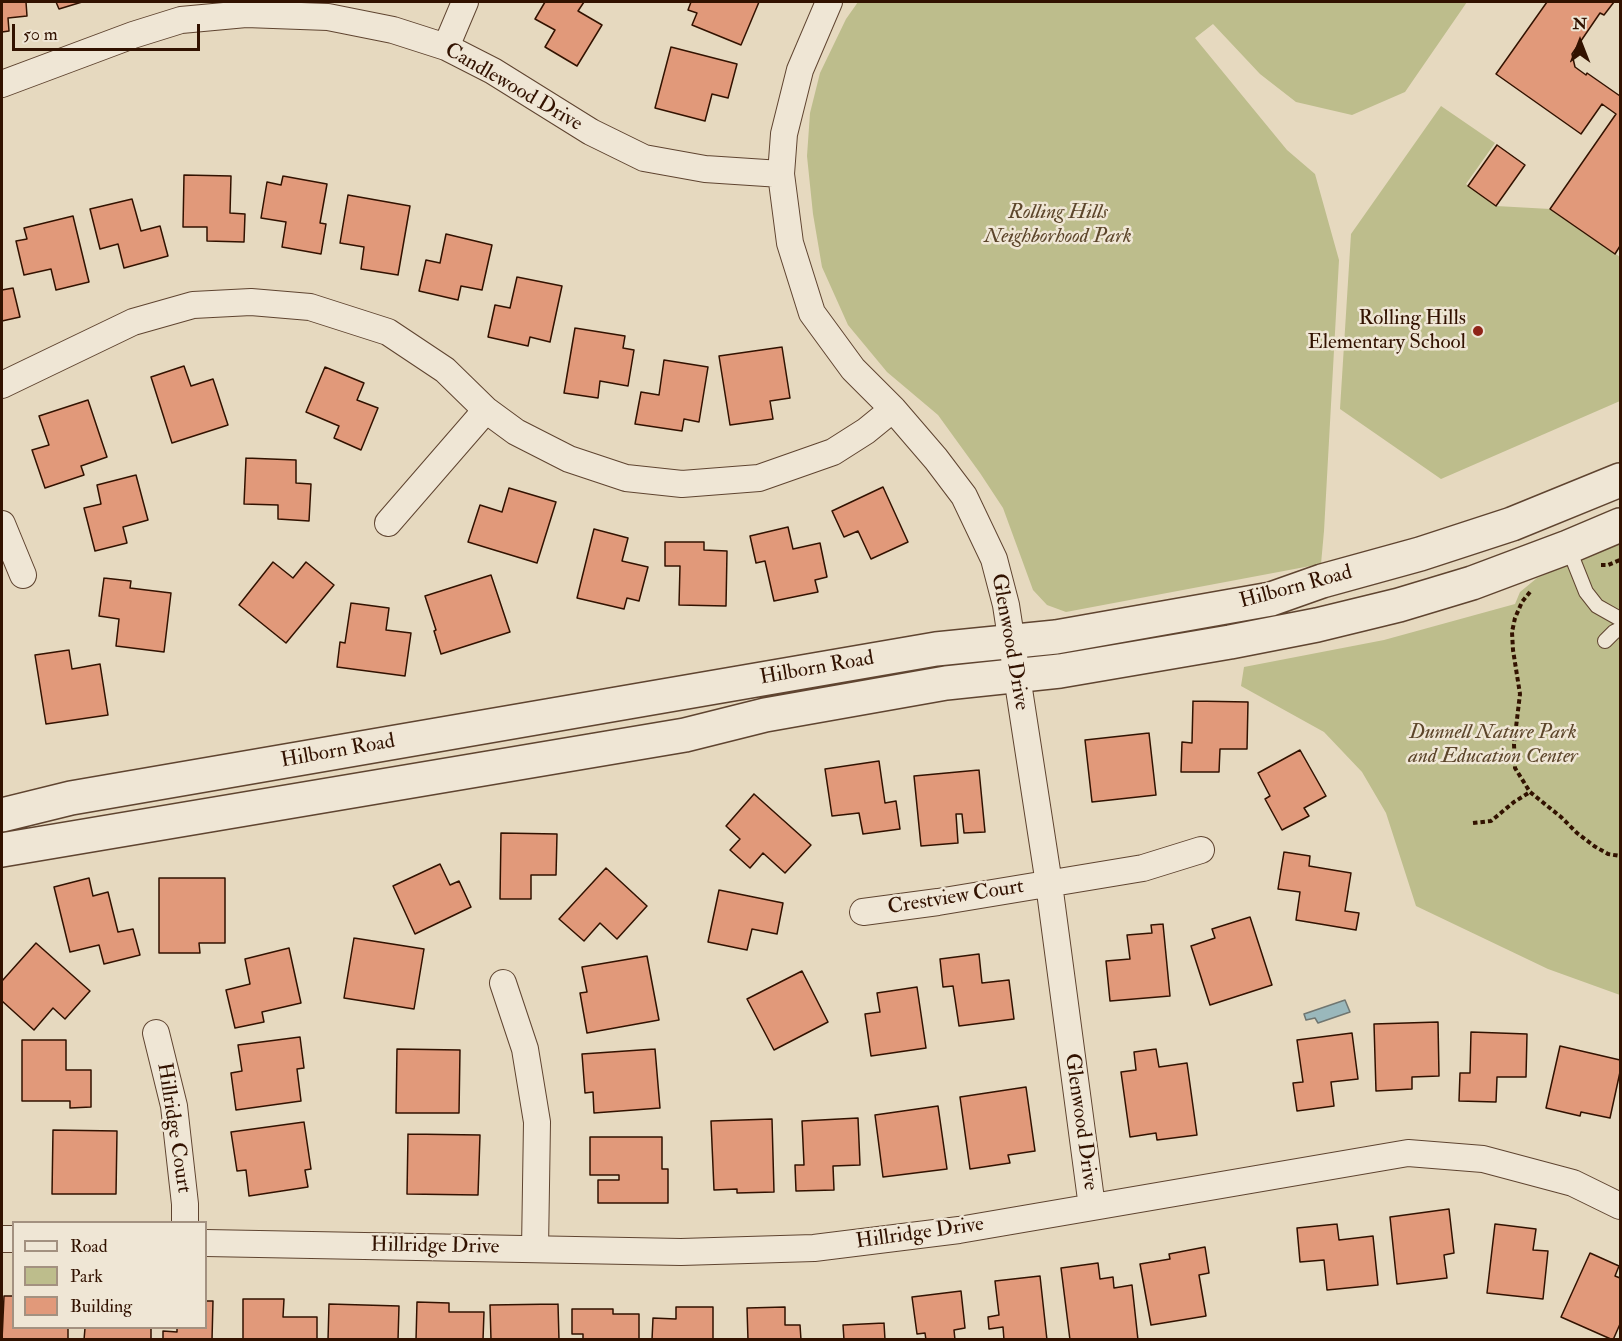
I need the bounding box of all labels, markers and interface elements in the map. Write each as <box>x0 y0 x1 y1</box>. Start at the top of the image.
scale bar <box>15 12 202 50</box>
north arrow <box>1550 12 1610 72</box>
text: N <box>1573 14 1587 34</box>
text: 50 m <box>23 23 58 46</box>
street label: Candlewood Drive <box>440 38 586 138</box>
park label: Rolling Hills Neighborhood Park <box>984 200 1132 250</box>
place label: Rolling Hills Elementary School <box>1308 306 1466 356</box>
marker: Rolling Hills Elementary School <box>1471 324 1485 338</box>
street label: Hilborn Road <box>1237 561 1355 615</box>
street label: Glenwood Drive <box>985 572 1033 712</box>
street label: Hilborn Road <box>758 647 876 691</box>
park label: Dunnell Nature Park and Education Center <box>1408 720 1578 770</box>
street label: Hilborn Road <box>279 730 397 774</box>
street label: Crestview Court <box>886 875 1026 921</box>
street label: Glenwood Drive <box>1058 1052 1102 1192</box>
street label: Hillridge Court <box>150 1061 196 1195</box>
street label: Hillridge Drive <box>854 1213 986 1255</box>
legend <box>12 1221 207 1329</box>
street label: Hillridge Drive <box>370 1233 500 1261</box>
text: Road <box>70 1235 108 1258</box>
text: Park <box>70 1265 103 1288</box>
text: Building <box>70 1295 132 1318</box>

